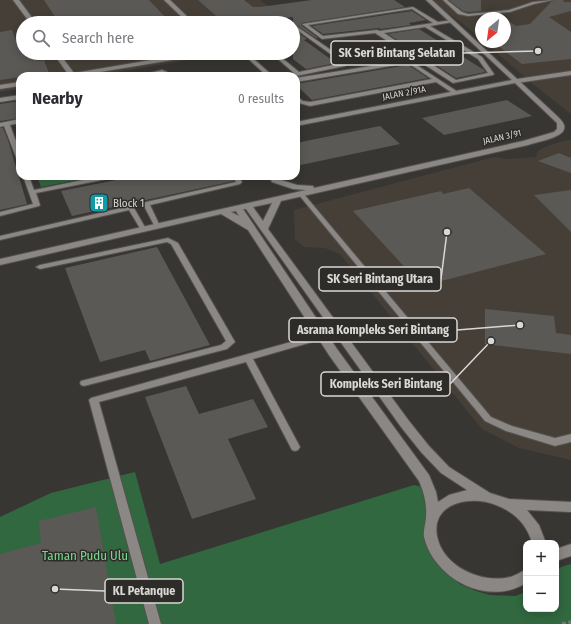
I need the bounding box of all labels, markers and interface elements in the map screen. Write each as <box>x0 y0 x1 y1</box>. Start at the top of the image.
north arrow <box>475 12 511 48</box>
search box <box>16 16 300 60</box>
icon: search <box>30 27 52 49</box>
text: Search here <box>62 29 134 47</box>
callout: SK Seri Bintang Selatan <box>331 41 463 65</box>
text: SK Seri Bintang Selatan <box>339 46 455 60</box>
street label: JALAN 2/91A <box>382 84 427 102</box>
text: Nearby <box>32 88 83 109</box>
text: 0 results <box>238 91 284 106</box>
street label: JALAN 3/91 <box>482 128 522 146</box>
building icon: Block 1 <box>88 192 110 214</box>
place label: Block 1 <box>113 197 144 210</box>
callout: SK Seri Bintang Utara <box>319 267 441 291</box>
text: SK Seri Bintang Utara <box>327 272 433 286</box>
callout: Asrama Kompleks Seri Bintang <box>289 318 457 342</box>
text: Asrama Kompleks Seri Bintang <box>296 323 449 337</box>
callout: Kompleks Seri Bintang <box>321 372 450 396</box>
text: Kompleks Seri Bintang <box>330 377 442 391</box>
map controls <box>523 540 559 612</box>
button: + <box>523 540 559 576</box>
park label: Taman Pudu Ulu <box>42 548 128 563</box>
button: − <box>523 576 559 612</box>
callout: KL Petanque <box>105 579 183 603</box>
text: KL Petanque <box>113 584 175 598</box>

